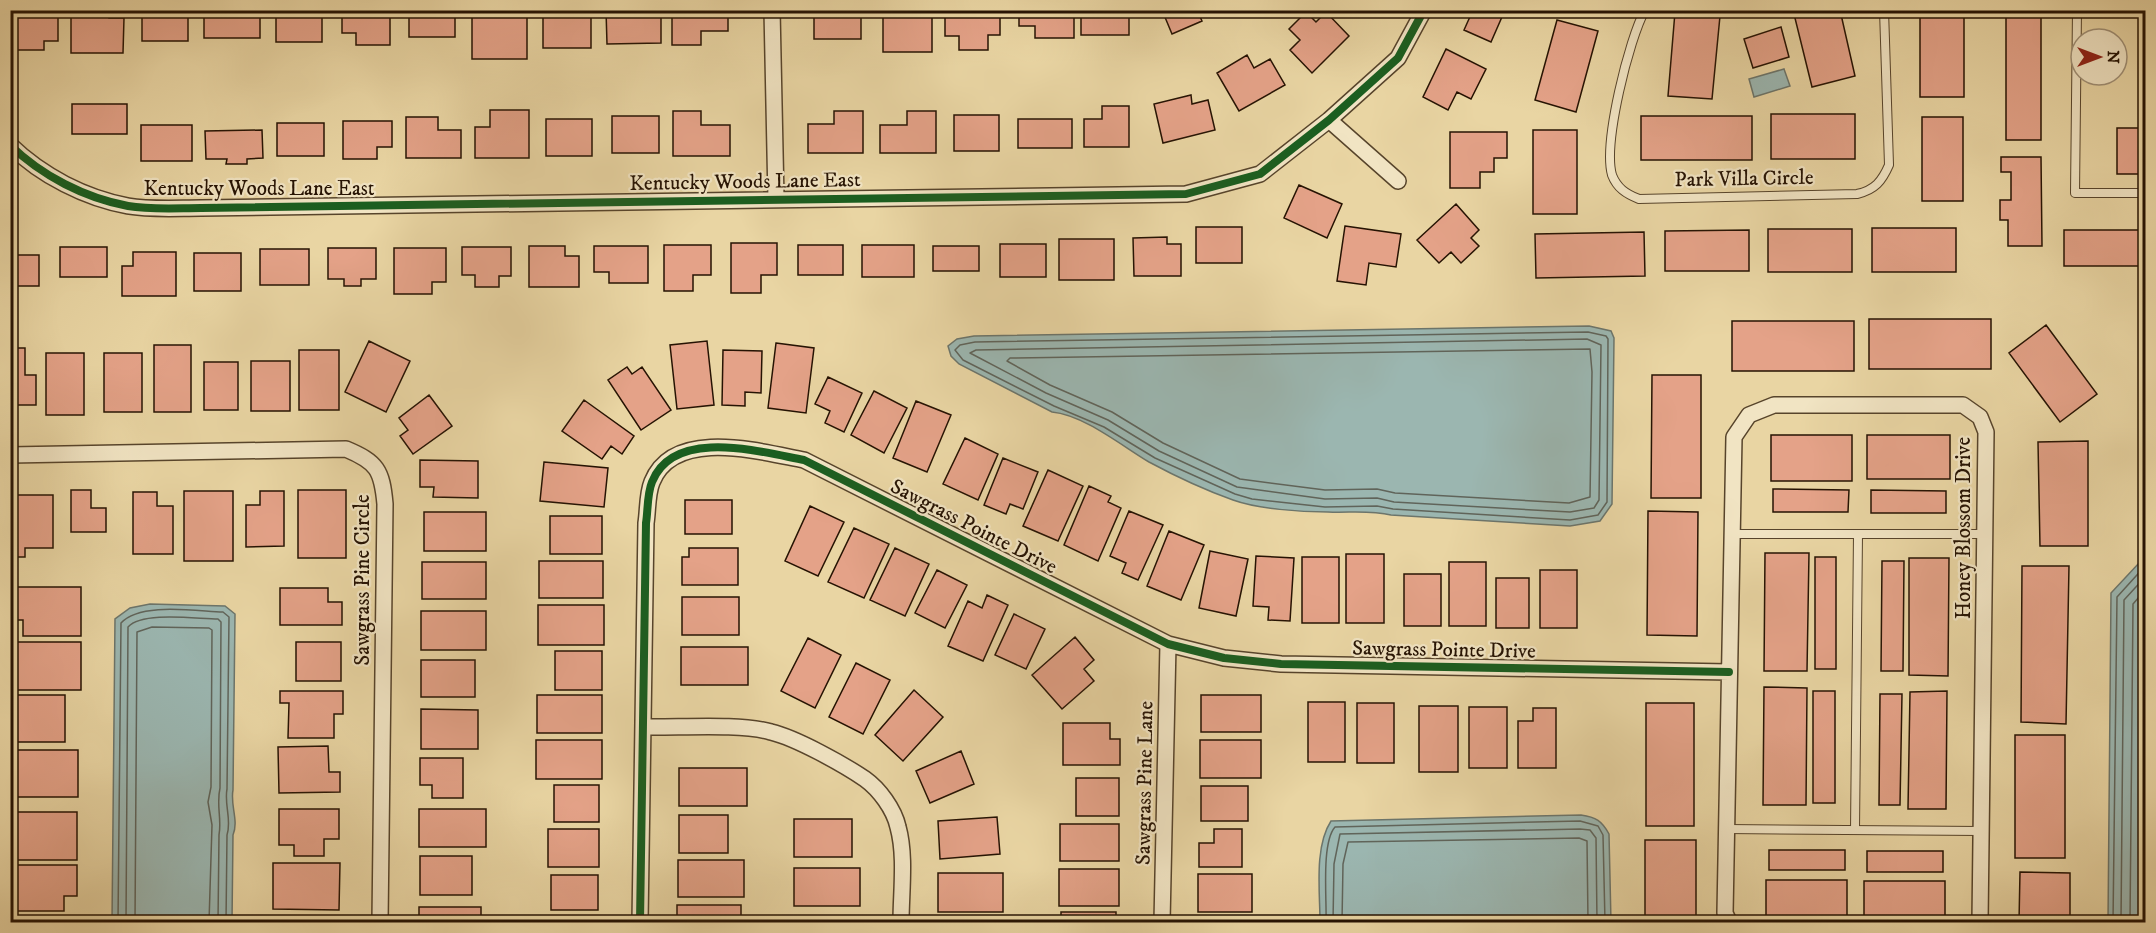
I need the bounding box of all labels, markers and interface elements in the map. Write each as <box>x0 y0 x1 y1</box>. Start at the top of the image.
north arrow <box>2069 27 2129 87</box>
text: N <box>2103 50 2123 64</box>
street label: Park Villa Circle <box>1674 165 1814 193</box>
street label: Kentucky Woods Lane East <box>629 167 861 197</box>
street label: Kentucky Woods Lane East <box>143 176 375 202</box>
street label: Honey Blossom Drive <box>1951 436 1977 619</box>
street label: Sawgrass Pointe Drive <box>886 474 1062 580</box>
street label: Sawgrass Pine Circle <box>350 494 376 666</box>
street label: Sawgrass Pointe Drive <box>1352 635 1536 665</box>
street label: Sawgrass Pine Lane <box>1131 700 1159 865</box>

